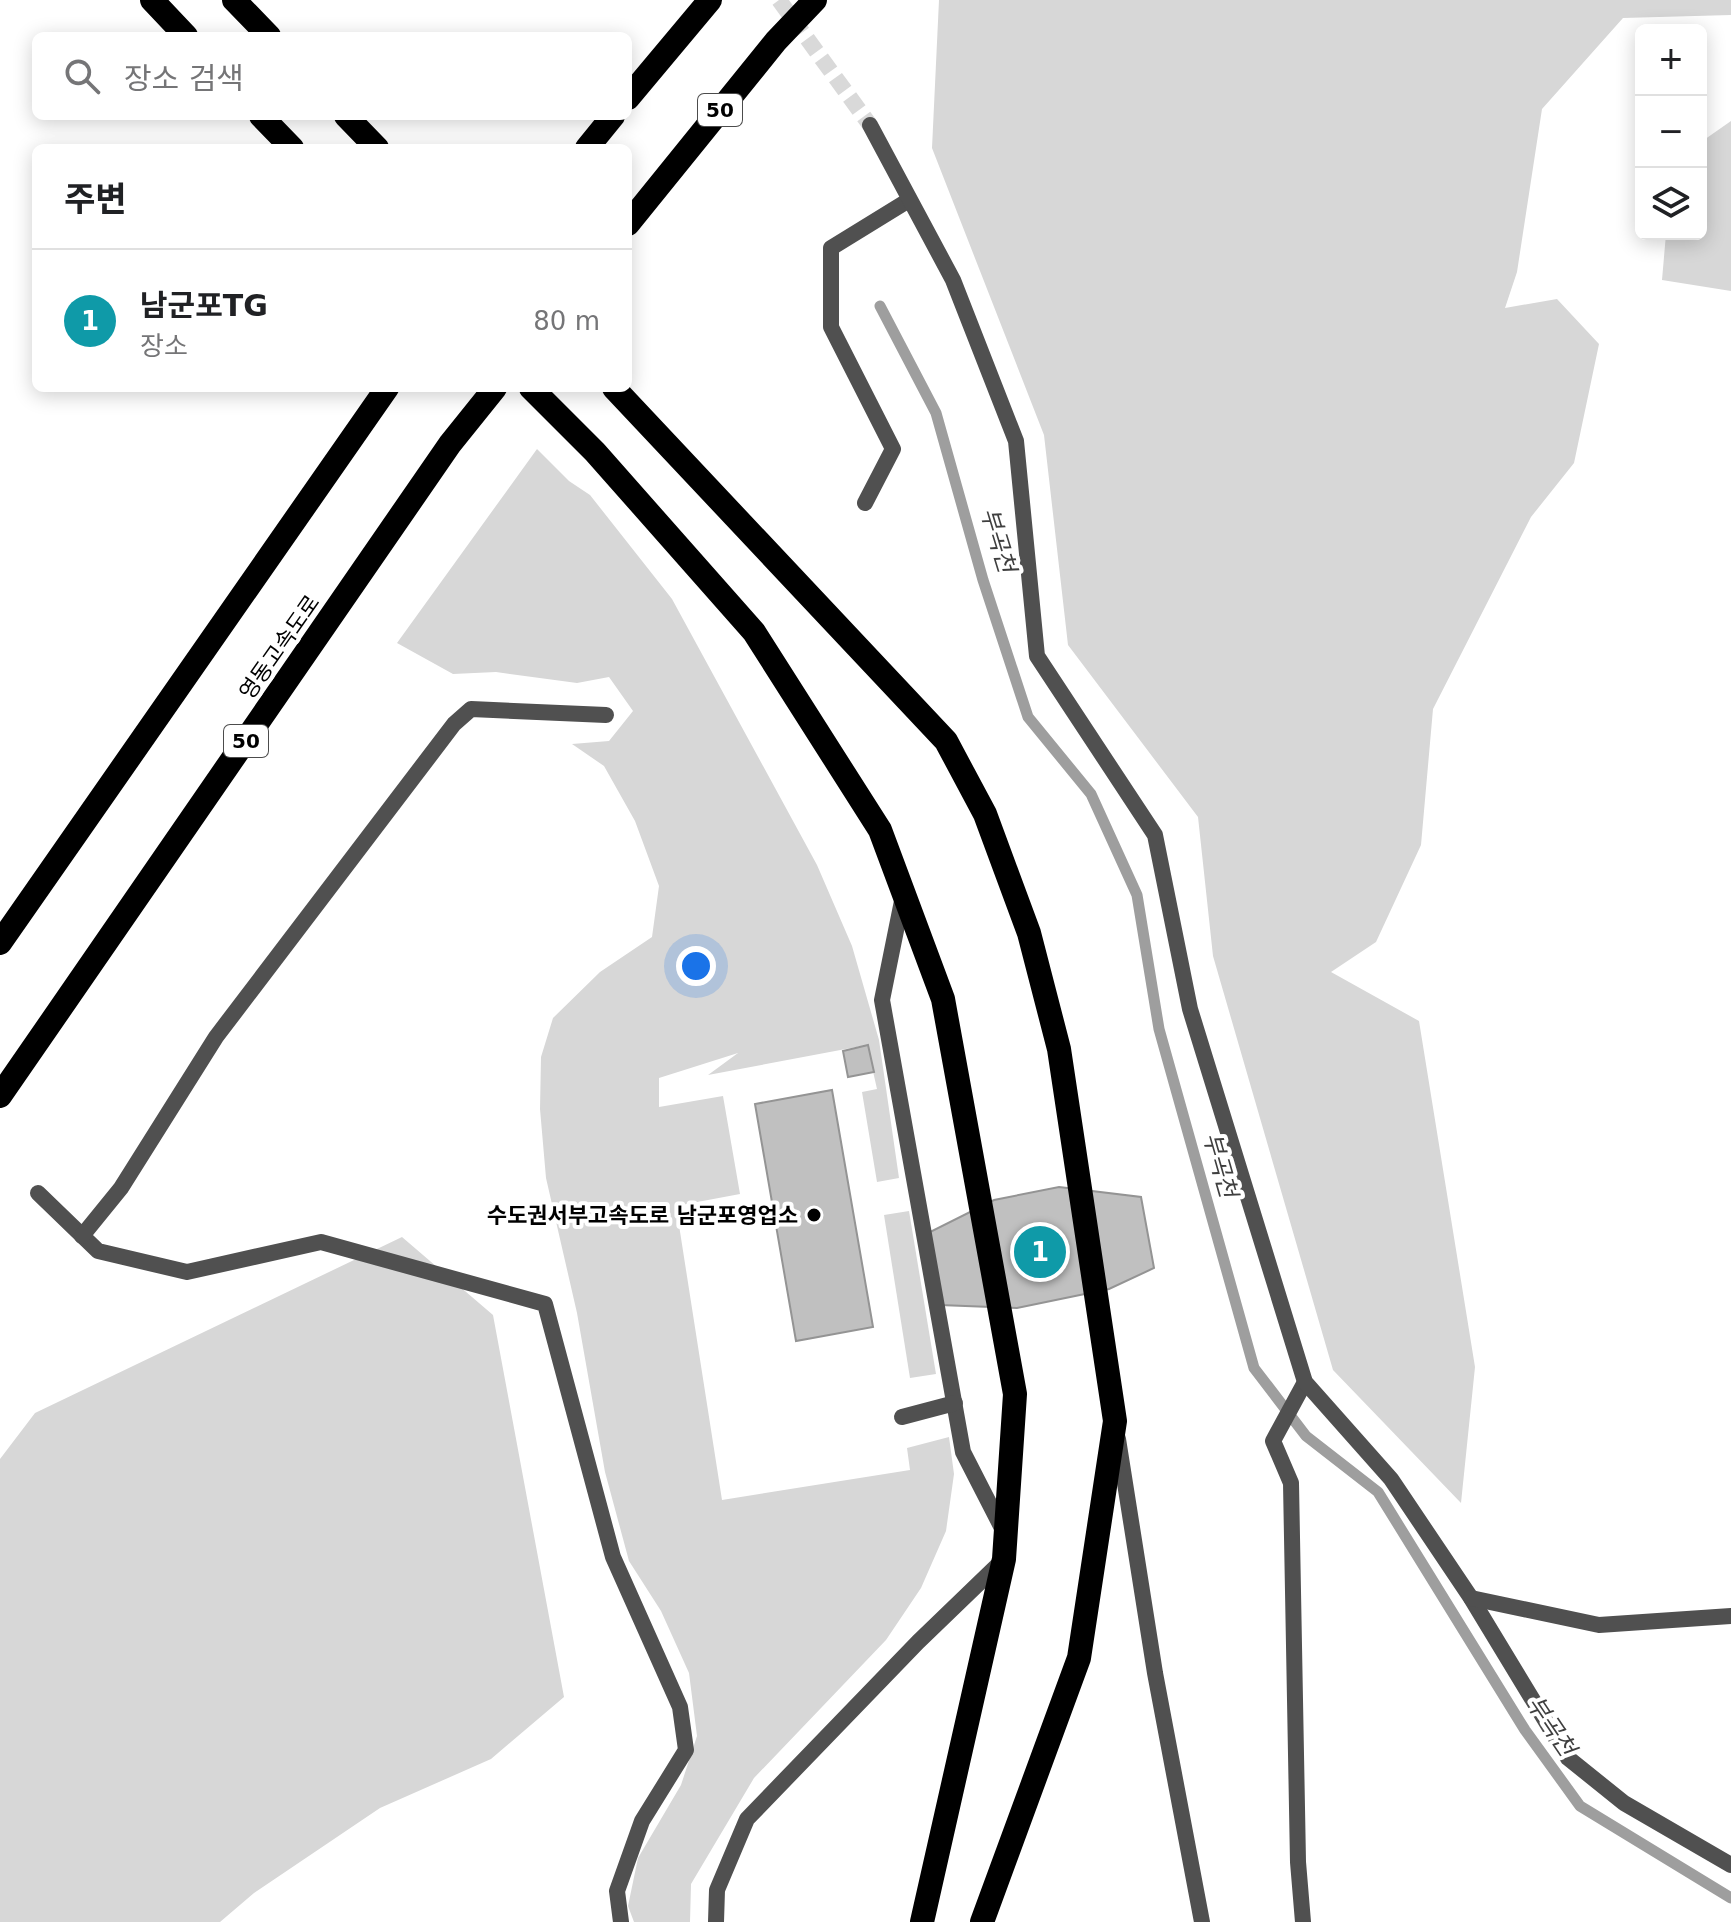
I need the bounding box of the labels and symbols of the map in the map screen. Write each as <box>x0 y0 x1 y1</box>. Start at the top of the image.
road number: 50 <box>698 94 742 126</box>
water label: 부곡천 <box>975 504 1022 579</box>
street label: 영동고속도로 <box>234 590 324 704</box>
road number: 50 <box>224 725 268 757</box>
your location <box>676 946 716 986</box>
water label: 부곡천 <box>1197 1129 1243 1203</box>
place label: 수도권서부고속도로 남군포영업소 <box>487 1203 798 1228</box>
marker: 수도권서부고속도로 남군포영업소 <box>805 1206 823 1224</box>
pin: 1 <box>1014 1222 1066 1282</box>
water label: 부곡천 <box>1521 1691 1583 1764</box>

